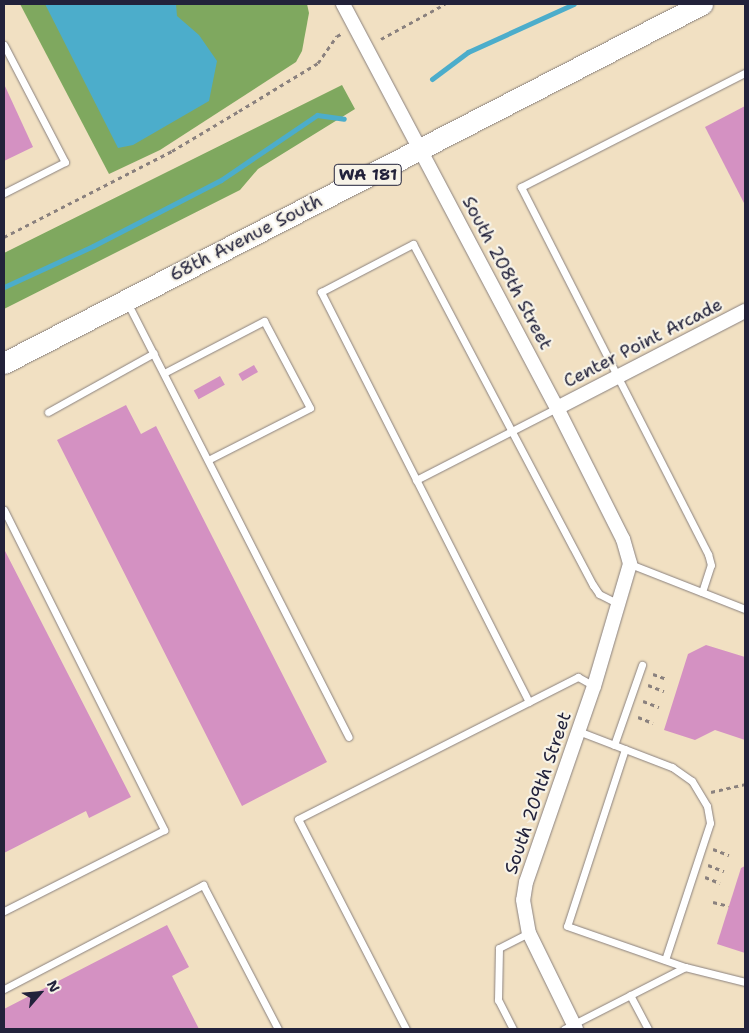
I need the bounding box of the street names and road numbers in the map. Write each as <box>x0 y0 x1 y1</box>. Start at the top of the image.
road number: WA 181 <box>333 162 403 188</box>
street label: 68th Avenue South <box>166 190 326 286</box>
street label: South 208th Street <box>457 193 557 353</box>
street label: Center Point Arcade <box>560 294 726 392</box>
street label: South 209th Street <box>500 709 576 877</box>

